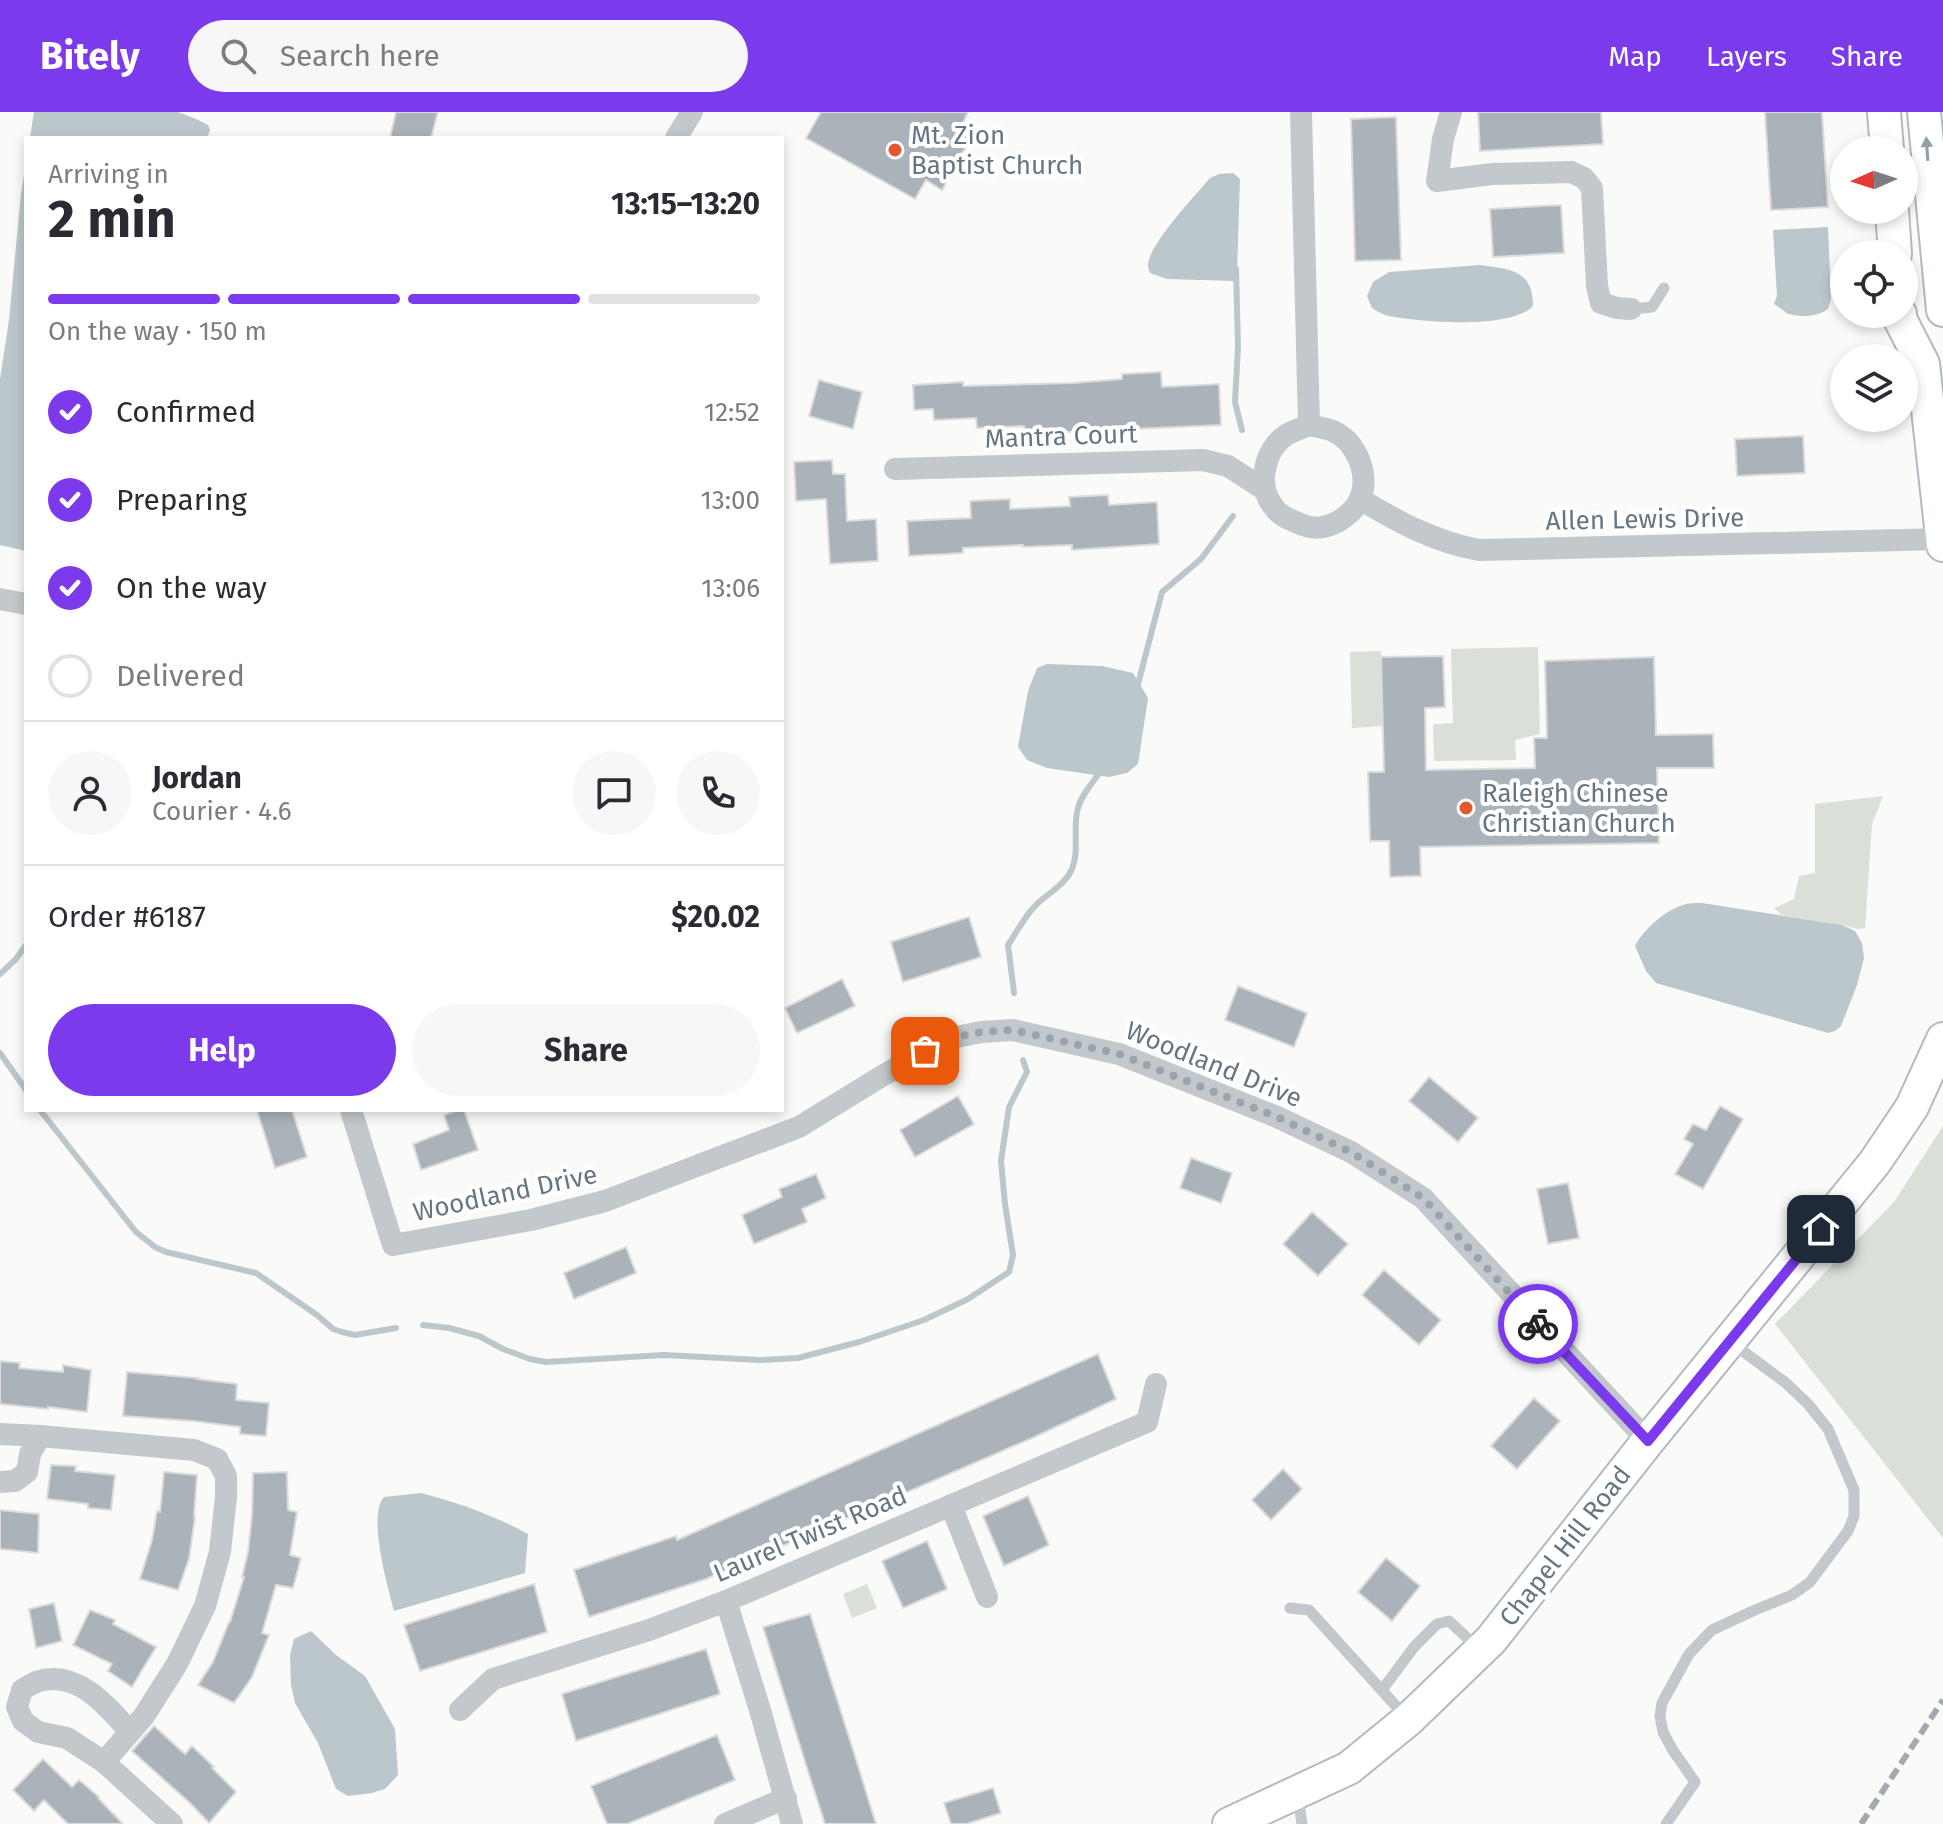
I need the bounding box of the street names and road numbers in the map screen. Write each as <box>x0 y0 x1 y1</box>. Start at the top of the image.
street label: Mantra Court <box>984 418 1139 455</box>
street label: Allen Lewis Drive <box>1545 502 1745 537</box>
street label: Woodland Drive <box>1121 1015 1307 1114</box>
street label: Woodland Drive <box>410 1159 600 1228</box>
street label: Chapel Hill Road <box>1493 1460 1638 1633</box>
street label: Laurel Twist Road <box>709 1480 911 1589</box>

